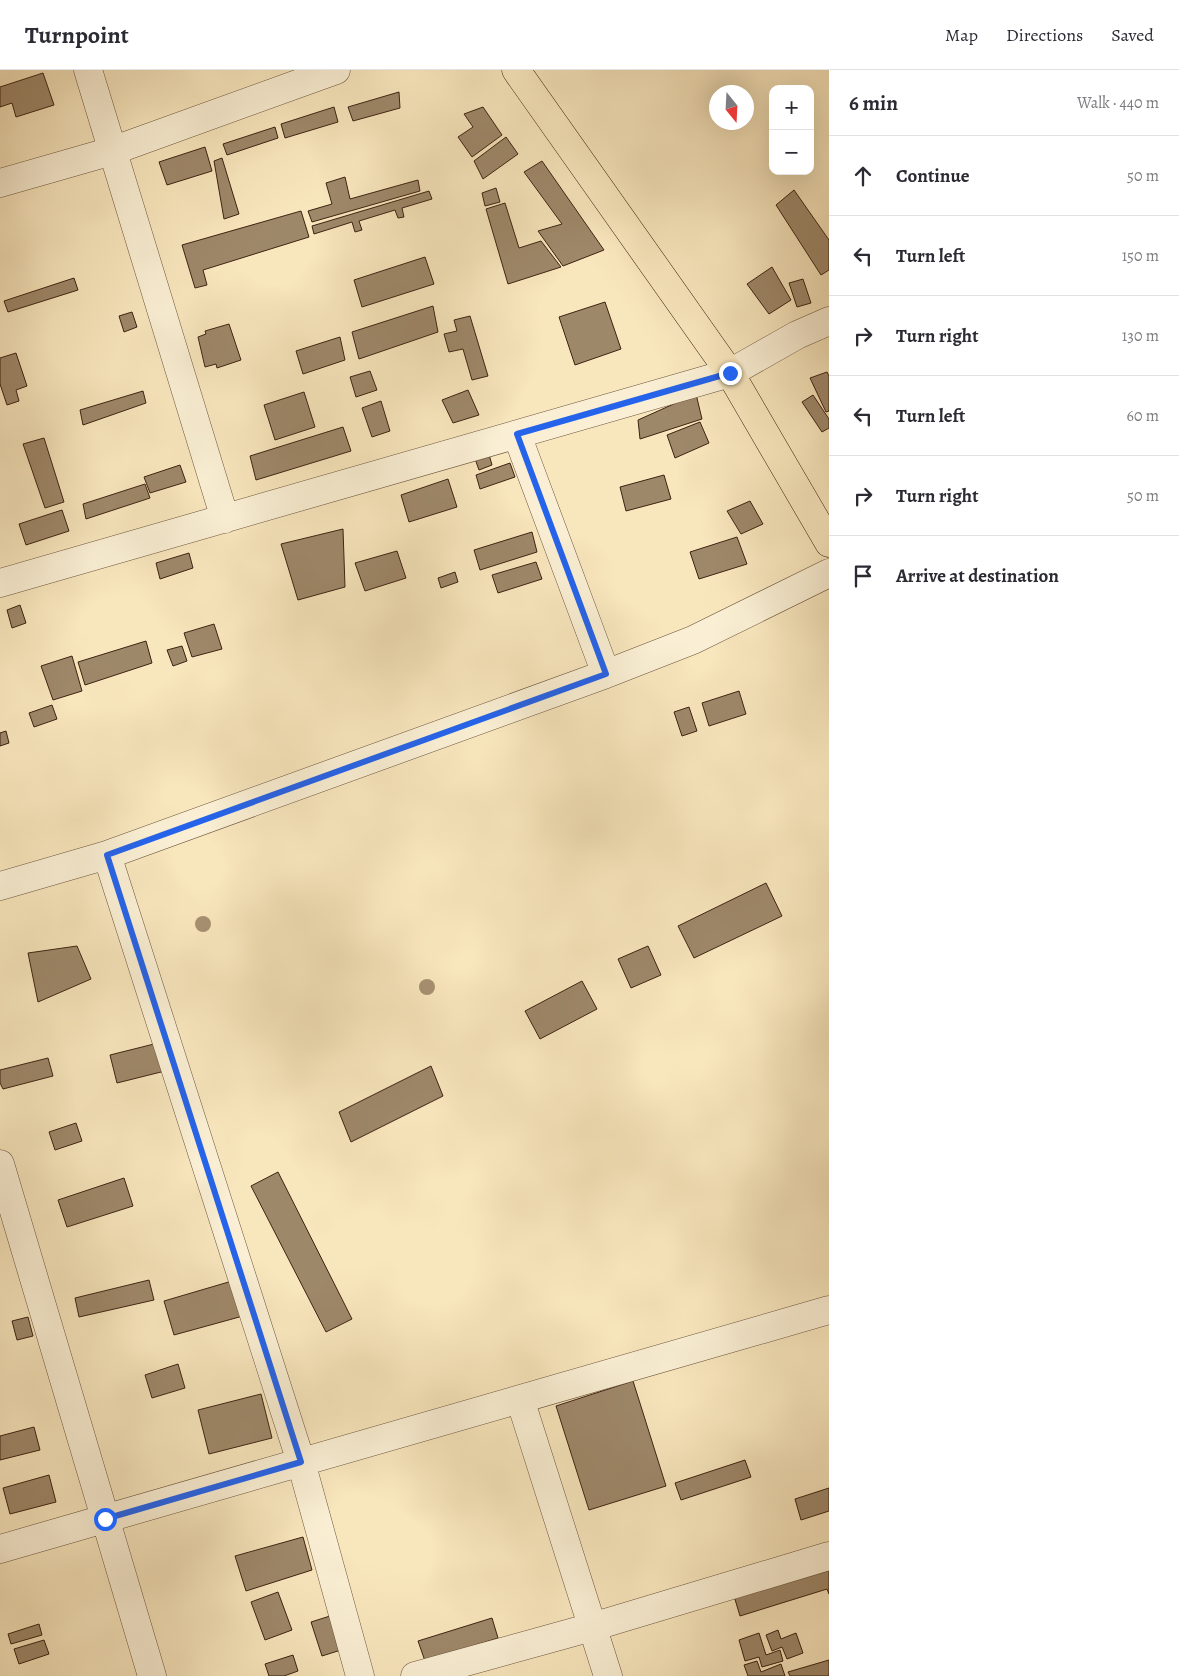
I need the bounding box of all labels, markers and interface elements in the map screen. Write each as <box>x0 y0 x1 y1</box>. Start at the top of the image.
text: Turnpoint <box>25 19 129 51</box>
text: Map <box>945 23 978 47</box>
text: Directions <box>1006 23 1083 47</box>
text: Saved <box>1111 23 1154 47</box>
north arrow <box>709 85 754 130</box>
map controls <box>769 85 814 175</box>
button: + <box>769 85 814 130</box>
text: 6 min <box>849 89 898 117</box>
text: Walk · 440 m <box>1077 92 1159 114</box>
button: − <box>769 130 814 175</box>
icon: ahead <box>849 162 877 190</box>
text: Continue <box>896 163 970 189</box>
text: 50 m <box>1127 165 1159 187</box>
icon: left <box>849 242 877 270</box>
text: Turn left <box>896 243 965 269</box>
text: 150 m <box>1122 245 1159 267</box>
icon: right <box>849 322 877 350</box>
text: Turn right <box>896 323 978 349</box>
text: 130 m <box>1122 325 1159 347</box>
route end <box>719 362 742 385</box>
icon: left <box>849 402 877 430</box>
text: Turn left <box>896 403 965 429</box>
text: 60 m <box>1127 405 1159 427</box>
icon: right <box>849 482 877 510</box>
text: Turn right <box>896 483 978 509</box>
text: 50 m <box>1127 485 1159 507</box>
icon: arrive <box>849 562 877 590</box>
text: Arrive at destination <box>896 563 1059 589</box>
route start <box>94 1508 117 1531</box>

